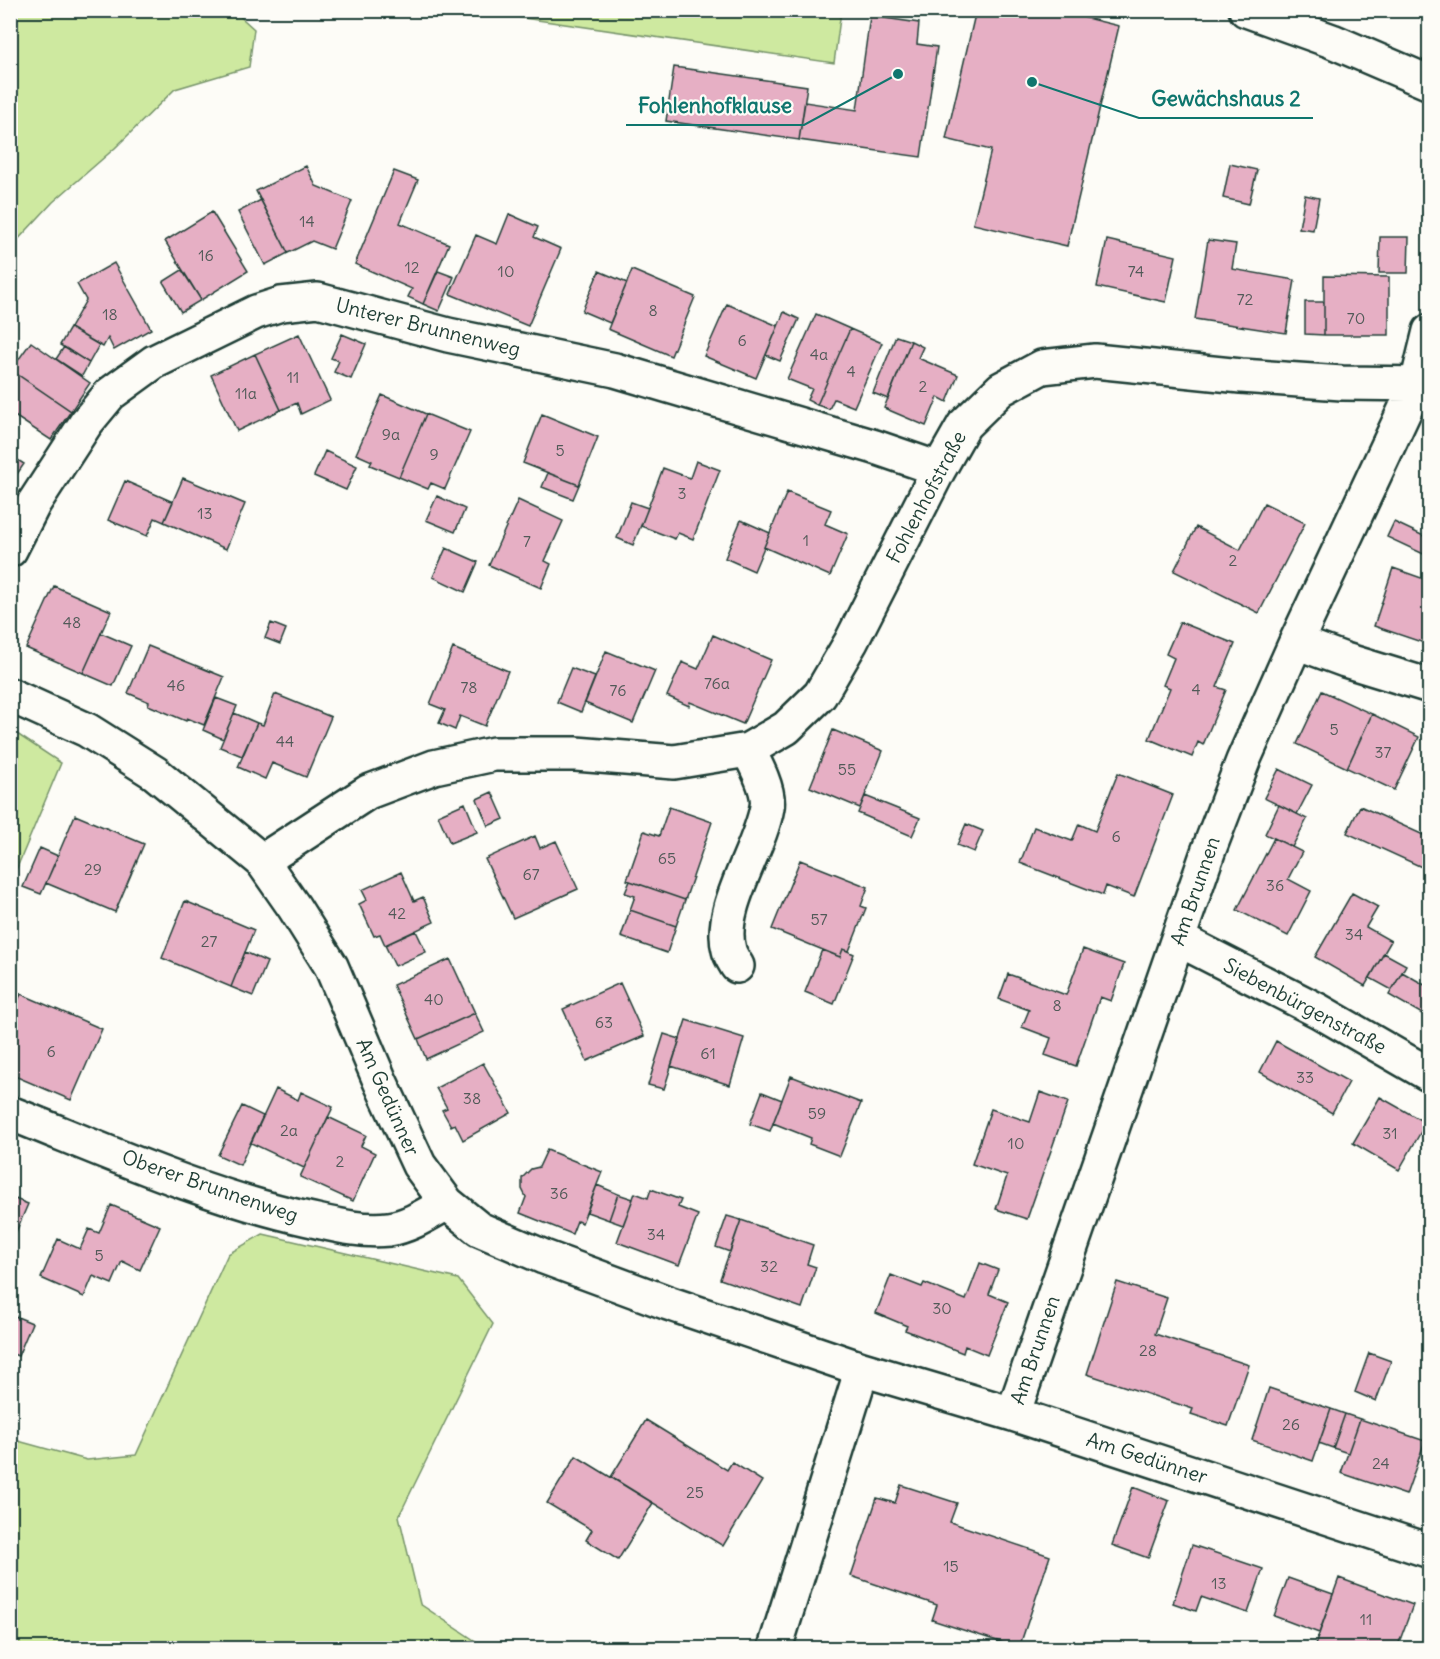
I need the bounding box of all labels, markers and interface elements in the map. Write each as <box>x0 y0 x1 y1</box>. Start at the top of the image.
callout: Gewächshaus 2 <box>1139 79 1313 118</box>
text: Gewächshaus 2 <box>1151 85 1301 112</box>
callout: Fohlenhofklause <box>626 86 804 125</box>
text: Fohlenhofklause <box>638 92 792 119</box>
house number: 14 <box>299 211 315 231</box>
house number: 16 <box>198 245 214 265</box>
house number: 12 <box>404 257 420 277</box>
house number: 10 <box>498 261 514 281</box>
house number: 74 <box>1128 261 1144 281</box>
house number: 72 <box>1237 289 1254 309</box>
street label: Unterer Brunnenweg <box>333 291 523 362</box>
house number: 8 <box>648 300 658 320</box>
house number: 18 <box>102 304 118 324</box>
house number: 70 <box>1347 308 1365 328</box>
house number: 6 <box>737 330 747 350</box>
house number: 4a <box>810 344 828 364</box>
house number: 4 <box>846 361 856 381</box>
house number: 11 <box>287 367 299 387</box>
house number: 2 <box>919 376 928 396</box>
house number: 11a <box>235 383 257 403</box>
house number: 9a <box>382 424 400 444</box>
street label: Fohlenhofstraße <box>880 426 971 567</box>
house number: 5 <box>555 440 565 460</box>
house number: 9 <box>429 444 439 464</box>
house number: 3 <box>677 483 687 503</box>
house number: 13 <box>197 503 213 523</box>
house number: 1 <box>803 530 809 550</box>
house number: 7 <box>523 531 531 551</box>
house number: 2 <box>1229 550 1238 570</box>
house number: 48 <box>63 612 81 632</box>
house number: 76a <box>704 673 730 693</box>
house number: 46 <box>167 675 185 695</box>
house number: 78 <box>460 677 478 697</box>
house number: 4 <box>1191 679 1201 699</box>
house number: 76 <box>610 680 626 700</box>
house number: 5 <box>1329 719 1339 739</box>
house number: 44 <box>276 731 294 751</box>
house number: 37 <box>1375 742 1392 762</box>
house number: 55 <box>838 759 856 779</box>
house number: 6 <box>1111 826 1121 846</box>
street label: Am Brunnen <box>1164 833 1225 949</box>
house number: 65 <box>658 848 676 868</box>
house number: 29 <box>84 859 102 879</box>
house number: 67 <box>522 864 540 884</box>
house number: 36 <box>1266 875 1284 895</box>
house number: 42 <box>388 903 406 923</box>
house number: 57 <box>810 909 828 929</box>
house number: 34 <box>1345 924 1363 944</box>
house number: 27 <box>201 931 217 951</box>
street label: Siebenbürgenstraße <box>1220 952 1391 1059</box>
house number: 40 <box>424 989 444 1009</box>
house number: 8 <box>1052 995 1062 1015</box>
house number: 63 <box>595 1012 613 1032</box>
street label: Am Gedünner <box>351 1034 425 1159</box>
house number: 6 <box>46 1041 56 1061</box>
house number: 61 <box>700 1043 716 1063</box>
house number: 33 <box>1296 1067 1314 1087</box>
house number: 38 <box>463 1088 481 1108</box>
house number: 59 <box>808 1103 826 1123</box>
house number: 2a <box>280 1120 298 1140</box>
house number: 31 <box>1382 1123 1398 1143</box>
house number: 10 <box>1008 1133 1024 1153</box>
street label: Oberer Brunnenweg <box>119 1144 301 1227</box>
house number: 2 <box>336 1151 345 1171</box>
house number: 36 <box>550 1183 568 1203</box>
house number: 34 <box>647 1224 665 1244</box>
house number: 5 <box>94 1245 104 1265</box>
house number: 32 <box>760 1256 778 1276</box>
street label: Am Brunnen <box>1004 1292 1065 1408</box>
house number: 30 <box>932 1298 952 1318</box>
house number: 28 <box>1139 1340 1157 1360</box>
house number: 26 <box>1282 1414 1300 1434</box>
street label: Am Gedünner <box>1083 1426 1211 1489</box>
house number: 24 <box>1372 1453 1390 1473</box>
house number: 25 <box>686 1482 704 1502</box>
house number: 15 <box>943 1556 959 1576</box>
house number: 13 <box>1211 1573 1227 1593</box>
house number: 11 <box>1360 1609 1372 1629</box>

